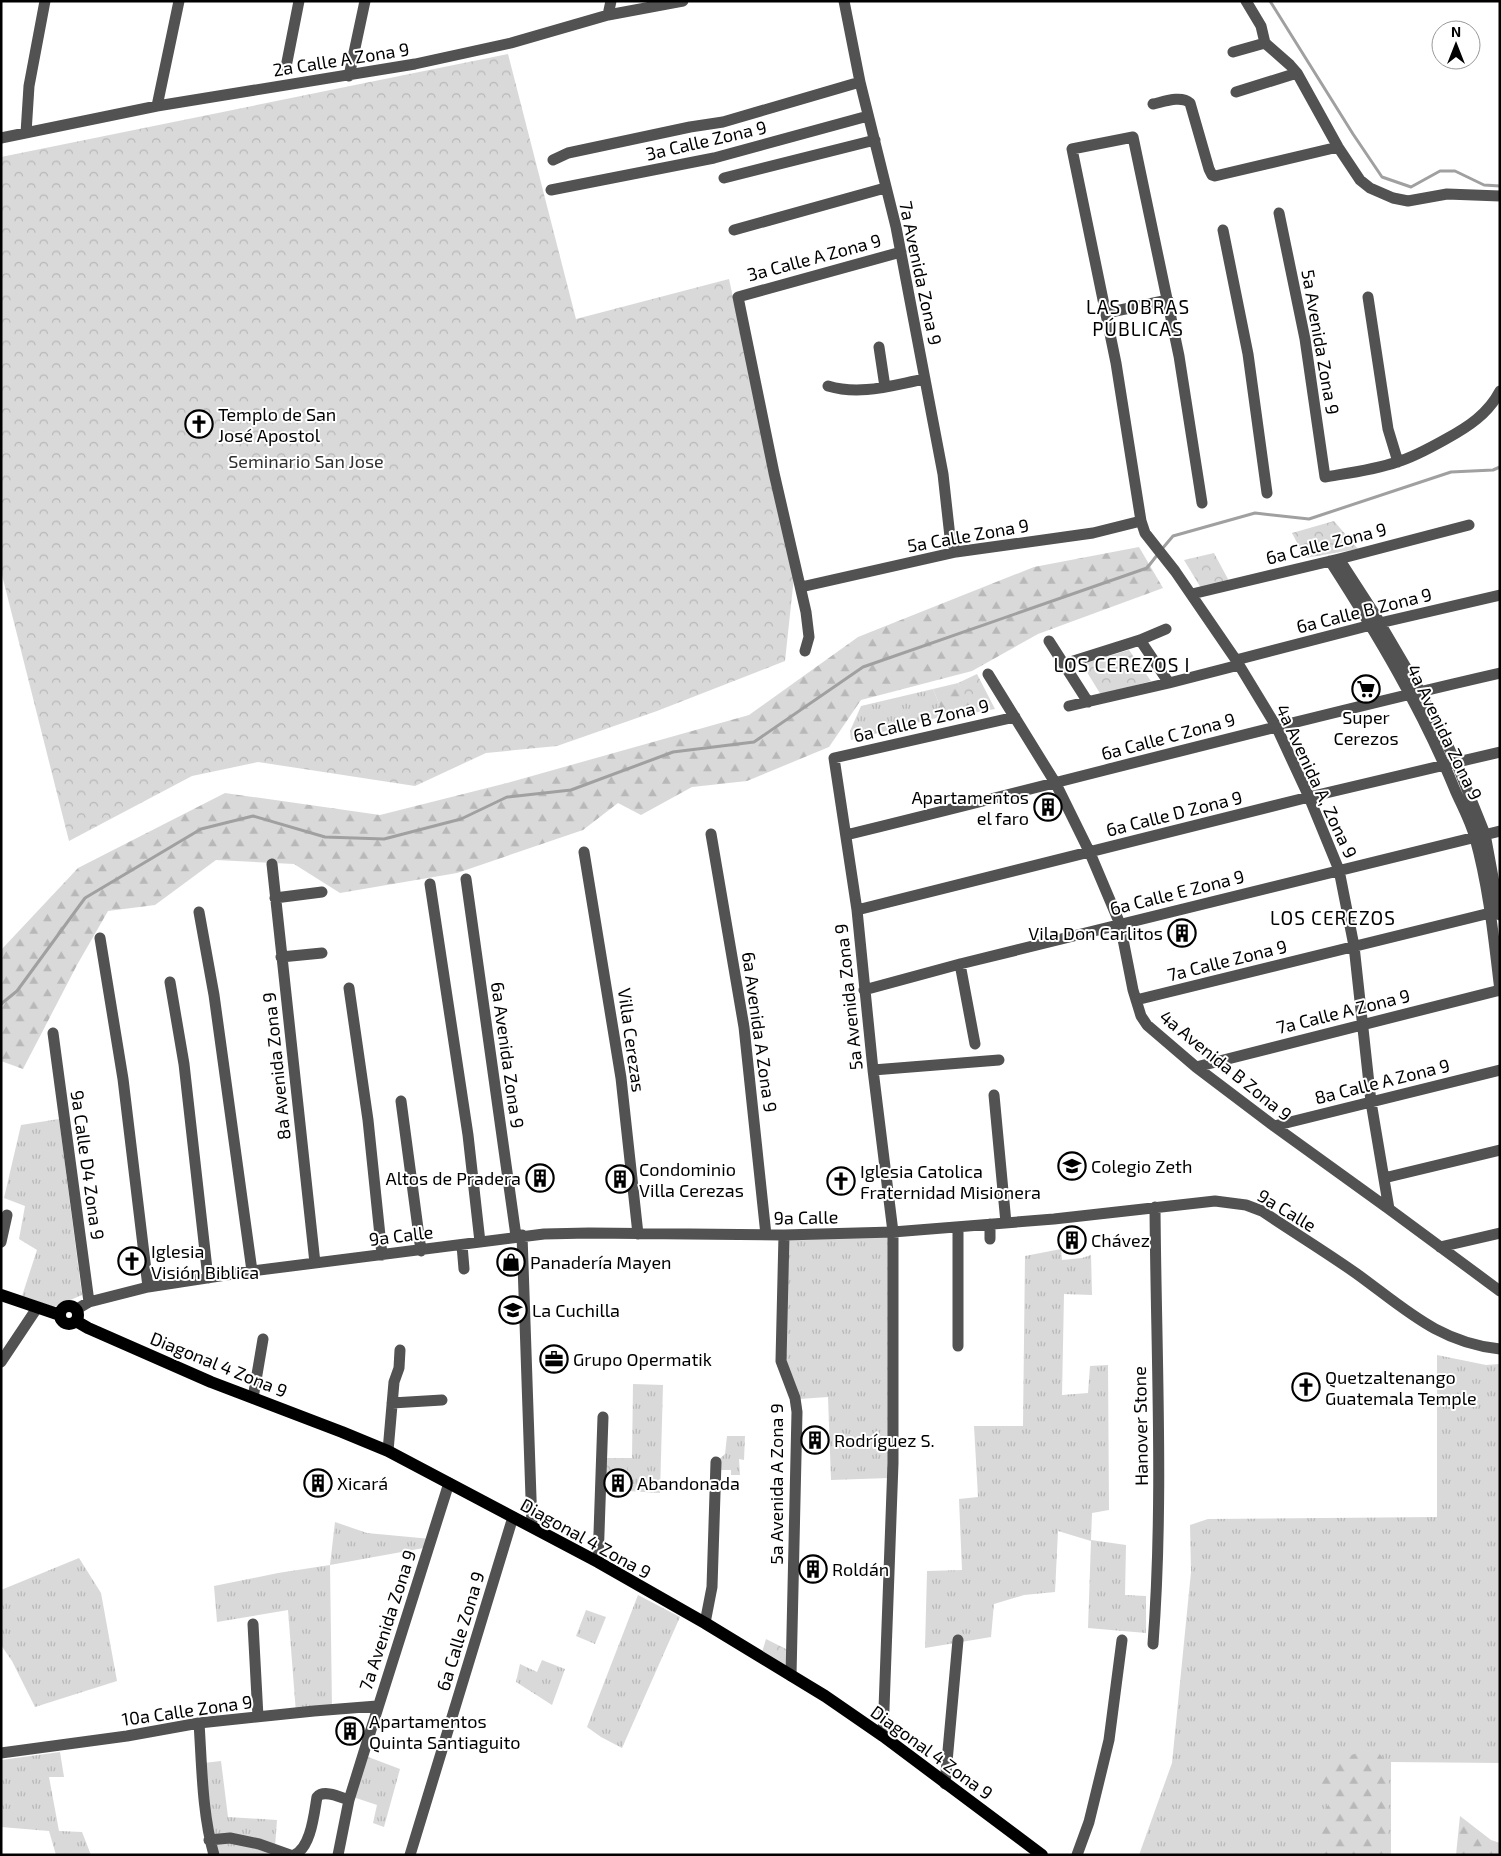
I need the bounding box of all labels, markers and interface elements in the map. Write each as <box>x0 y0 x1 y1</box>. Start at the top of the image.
north arrow <box>1431 20 1481 70</box>
text: N <box>1451 23 1461 40</box>
street label: 2a Calle A Zona 9 <box>271 37 411 81</box>
street label: 3a Calle Zona 9 <box>643 115 769 165</box>
street label: 7a Avenida Zona 9 <box>895 199 947 347</box>
street label: 3a Calle A Zona 9 <box>745 229 883 285</box>
street label: 5a Avenida Zona 9 <box>1297 268 1345 416</box>
district label: LAS OBRAS PÚBLICAS <box>1086 295 1190 340</box>
place label: Templo de San José Apostol <box>218 403 336 446</box>
church icon: Templo de San José Apostol <box>184 409 214 439</box>
park label: Seminario San Jose <box>228 450 384 472</box>
street label: 5a Calle Zona 9 <box>905 513 1031 557</box>
street label: 6a Calle Zona 9 <box>1263 517 1389 569</box>
street label: 6a Calle B Zona 9 <box>1294 583 1434 637</box>
district label: LOS CEREZOS I <box>1053 653 1191 676</box>
street label: 4a Avenida Zona 9 <box>1403 660 1487 804</box>
supermarket icon: Super Cerezos <box>1351 674 1381 704</box>
street label: 6a Calle B Zona 9 <box>851 694 991 746</box>
street label: 4a Avenida A, Zona 9 <box>1272 700 1362 862</box>
place label: Super Cerezos <box>1333 706 1399 749</box>
street label: 6a Calle C Zona 9 <box>1098 708 1238 764</box>
street label: 6a Calle D Zona 9 <box>1104 785 1244 841</box>
place label: Apartamentos el faro <box>911 786 1029 829</box>
building icon: Apartamentos el faro <box>1033 792 1063 822</box>
street label: 6a Calle E Zona 9 <box>1107 865 1247 919</box>
district label: LOS CEREZOS <box>1270 906 1396 929</box>
building icon: Vila Don Carlitos <box>1167 918 1197 948</box>
place label: Vila Don Carlitos <box>1028 922 1163 944</box>
street label: 5a Avenida Zona 9 <box>829 923 867 1071</box>
street label: 7a Calle Zona 9 <box>1165 934 1289 986</box>
street label: 6a Avenida A Zona 9 <box>738 950 782 1114</box>
street label: 6a Avenida Zona 9 <box>487 980 529 1130</box>
street label: 7a Calle A Zona 9 <box>1274 984 1412 1038</box>
street label: Villa Cerezas <box>614 987 650 1093</box>
street label: 8a Avenida Zona 9 <box>257 991 295 1141</box>
street label: 4a Avenida B Zona 9 <box>1155 1005 1297 1125</box>
street label: 8a Calle A Zona 9 <box>1312 1054 1452 1108</box>
street label: 9a Calle D4 Zona 9 <box>67 1089 109 1241</box>
school or university icon: Colegio Zeth <box>1057 1151 1087 1181</box>
place label: Colegio Zeth <box>1091 1155 1192 1177</box>
place label: Condominio Villa Cerezas <box>639 1158 744 1201</box>
place label: Iglesia Catolica Fraternidad Misionera <box>860 1160 1041 1203</box>
building icon: Altos de Pradera <box>525 1163 555 1193</box>
building icon: Condominio Villa Cerezas <box>605 1164 635 1194</box>
church icon: Iglesia Catolica Fraternidad Misionera <box>826 1166 856 1196</box>
place label: Altos de Pradera <box>386 1167 521 1189</box>
street label: 9a Calle <box>1254 1184 1320 1236</box>
street label: 9a Calle <box>773 1205 839 1229</box>
street label: 9a Calle <box>368 1220 434 1250</box>
building icon: Chávez <box>1057 1225 1087 1255</box>
place label: Chávez <box>1091 1229 1150 1251</box>
place label: Iglesia Visión Biblica <box>151 1240 259 1283</box>
church icon: Iglesia Visión Biblica <box>117 1246 147 1276</box>
shop icon: Panadería Mayen <box>496 1247 526 1277</box>
place label: Panadería Mayen <box>530 1251 672 1273</box>
school or university icon: La Cuchilla <box>498 1295 528 1325</box>
place label: La Cuchilla <box>532 1299 620 1321</box>
street label: Diagonal 4 Zona 9 <box>147 1326 291 1402</box>
office icon: Grupo Opermatik <box>539 1344 569 1374</box>
place label: Grupo Opermatik <box>573 1348 712 1370</box>
street label: Hanover Stone <box>1128 1366 1152 1486</box>
place label: Quetzaltenango Guatemala Temple <box>1325 1366 1477 1409</box>
church icon: Quetzaltenango Guatemala Temple <box>1291 1372 1321 1402</box>
street label: 5a Avenida A Zona 9 <box>765 1403 787 1565</box>
building icon: Rodríguez S. <box>800 1425 830 1455</box>
place label: Rodríguez S. <box>834 1429 935 1451</box>
building icon: Xicará <box>303 1468 333 1498</box>
building icon: Abandonada <box>603 1468 633 1498</box>
place label: Xicará <box>337 1472 388 1494</box>
place label: Abandonada <box>637 1472 740 1494</box>
street label: Diagonal 4 Zona 9 <box>517 1493 655 1583</box>
street label: 7a Avenida Zona 9 <box>354 1547 420 1693</box>
building icon: Roldán <box>798 1554 828 1584</box>
place label: Roldán <box>832 1558 889 1580</box>
street label: 6a Calle Zona 9 <box>431 1569 489 1693</box>
street label: 10a Calle Zona 9 <box>120 1690 254 1730</box>
street label: Diagonal 4 Zona 9 <box>867 1700 997 1804</box>
place label: Apartamentos Quinta Santiaguito <box>369 1710 520 1753</box>
building icon: Apartamentos Quinta Santiaguito <box>335 1716 365 1746</box>

